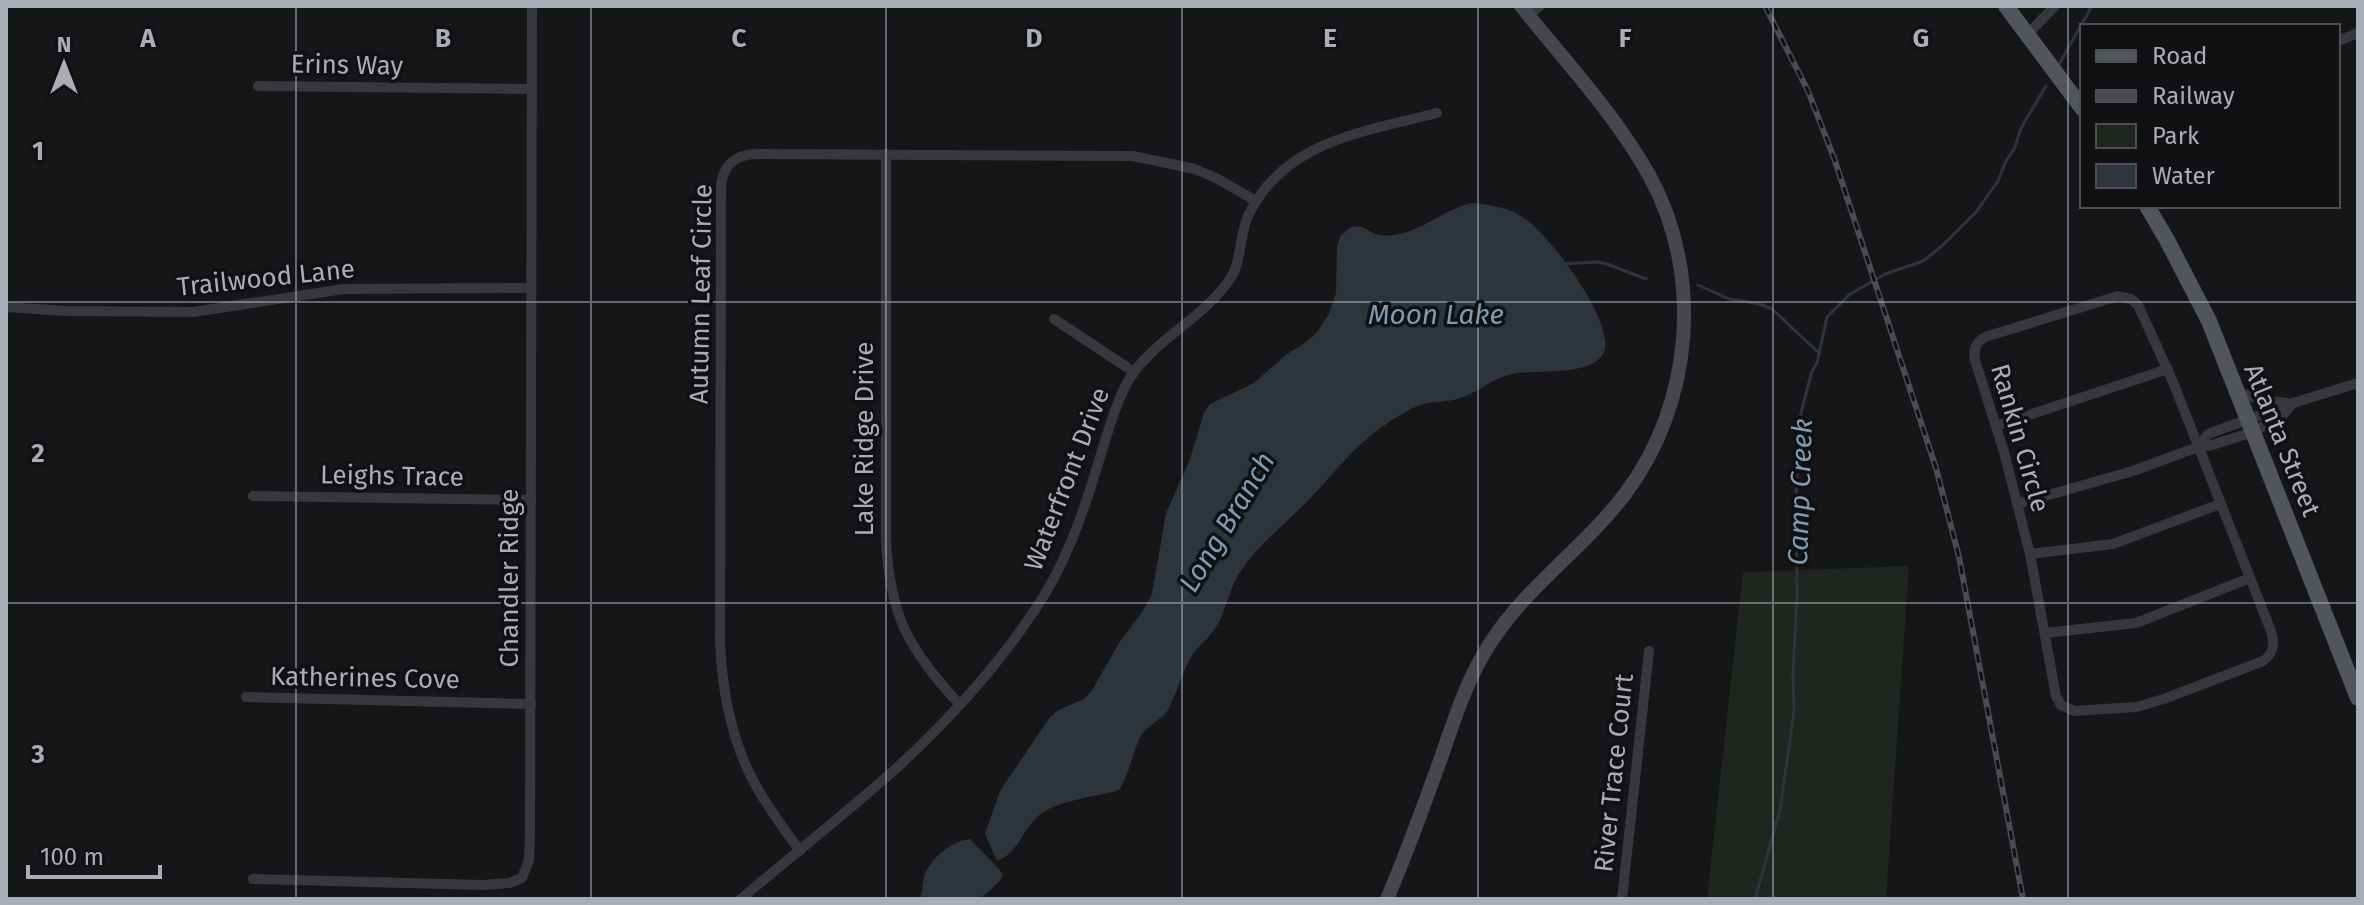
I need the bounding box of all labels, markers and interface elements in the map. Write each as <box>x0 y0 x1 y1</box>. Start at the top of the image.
text: A <box>139 23 156 54</box>
text: B <box>435 23 451 54</box>
text: C <box>732 23 747 54</box>
text: D <box>1026 23 1043 54</box>
text: E <box>1323 23 1337 54</box>
text: F <box>1619 23 1632 54</box>
text: G <box>1913 23 1929 54</box>
north arrow <box>24 24 104 104</box>
legend <box>2080 24 2340 208</box>
text: N <box>57 31 71 58</box>
text: Road <box>2152 42 2207 70</box>
street label: Erins Way <box>290 49 404 81</box>
text: Railway <box>2152 82 2235 110</box>
text: Park <box>2152 122 2200 150</box>
text: 1 <box>32 136 44 167</box>
text: Water <box>2152 162 2216 190</box>
street label: Autumn Leaf Circle <box>684 184 718 404</box>
street label: Trailwood Lane <box>176 253 356 303</box>
water label: Moon Lake <box>1368 298 1504 331</box>
street label: Lake Ridge Drive <box>849 342 880 536</box>
street label: Atlanta Street <box>2237 359 2327 521</box>
street label: Rankin Circle <box>1984 360 2056 516</box>
street label: Waterfront Drive <box>1018 383 1116 575</box>
water label: Camp Creek <box>1781 418 1819 566</box>
text: 2 <box>31 438 45 469</box>
water label: Long Branch <box>1172 446 1282 598</box>
street label: Leighs Trace <box>320 459 464 493</box>
street label: Chandler Ridge <box>494 489 525 667</box>
street label: Katherines Cove <box>270 661 460 695</box>
street label: River Trace Court <box>1588 672 1640 874</box>
text: 3 <box>30 739 45 770</box>
scale bar <box>28 829 160 879</box>
text: 100 m <box>40 843 104 871</box>

